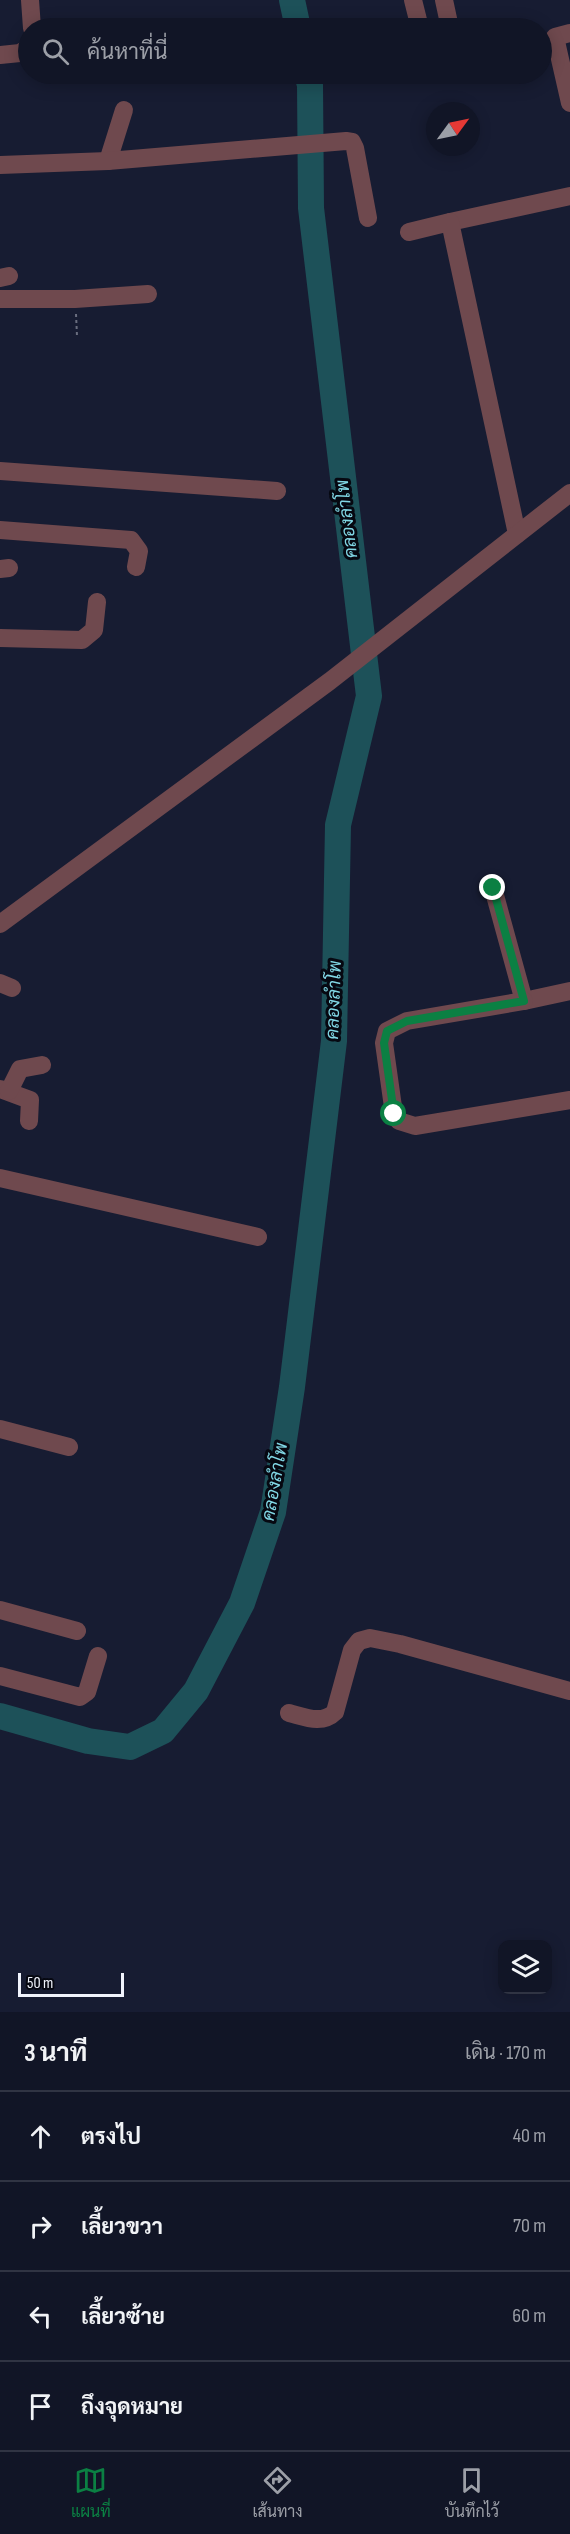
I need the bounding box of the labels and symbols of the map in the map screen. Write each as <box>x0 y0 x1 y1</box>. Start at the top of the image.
north arrow <box>426 102 480 156</box>
water label: คลองลำโพ <box>329 478 362 560</box>
route end <box>479 874 505 900</box>
water label: คลองลำโพ <box>319 960 346 1040</box>
route start <box>380 1100 406 1126</box>
water label: คลองลำโพ <box>255 1441 292 1523</box>
scale bar <box>18 1970 124 1998</box>

